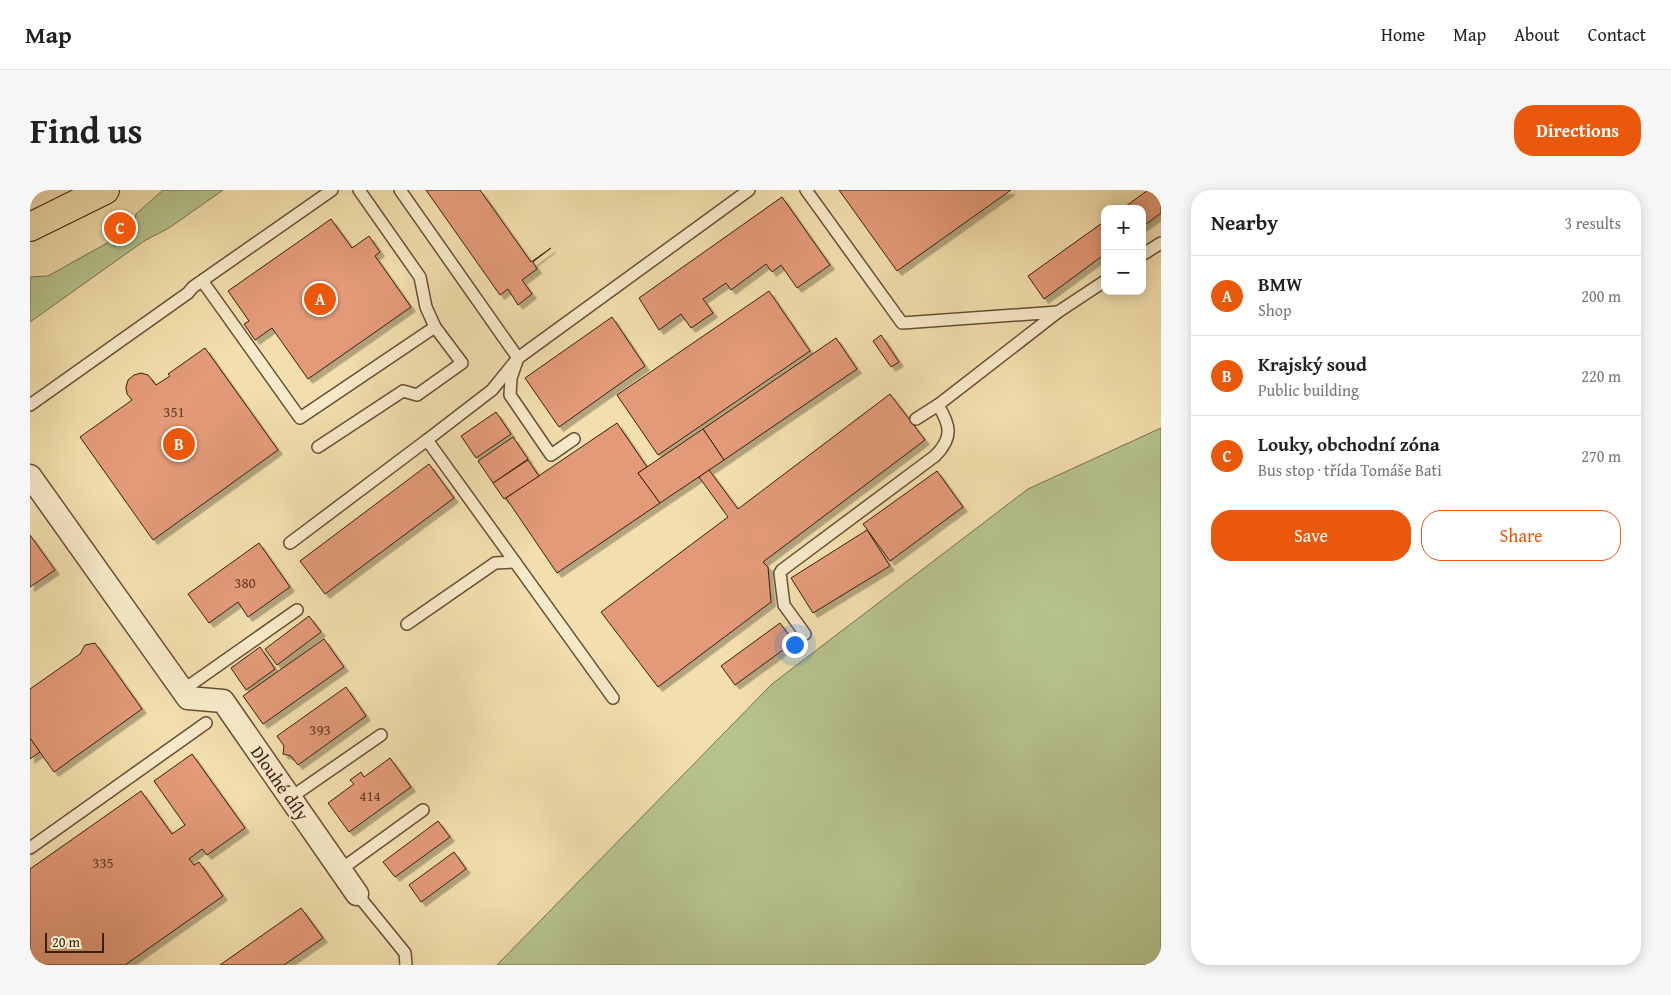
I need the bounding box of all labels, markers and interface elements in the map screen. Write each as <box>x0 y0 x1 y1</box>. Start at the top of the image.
text: Map <box>25 17 72 52</box>
text: Home <box>1381 21 1425 48</box>
text: Map <box>1453 21 1486 48</box>
text: About <box>1514 21 1560 48</box>
text: Contact <box>1588 21 1646 48</box>
text: Find us <box>30 105 143 156</box>
button: Directions <box>1514 105 1641 156</box>
map controls <box>1101 205 1146 295</box>
button: + <box>1101 205 1146 250</box>
text: Nearby <box>1211 207 1278 238</box>
pin: C <box>104 209 136 247</box>
text: 3 results <box>1564 211 1621 235</box>
button: − <box>1101 250 1146 295</box>
text: BMW <box>1258 270 1302 298</box>
pin: A <box>304 280 336 318</box>
text: A <box>1222 284 1232 308</box>
text: 200 m <box>1581 284 1621 308</box>
text: Shop <box>1258 298 1292 322</box>
text: Krajský soud <box>1258 350 1367 378</box>
text: B <box>1222 364 1232 388</box>
text: 220 m <box>1581 364 1621 388</box>
text: Public building <box>1258 378 1359 402</box>
house number: 351 <box>163 401 185 422</box>
pin: B <box>163 425 195 463</box>
text: Louky, obchodní zóna <box>1258 430 1440 458</box>
text: C <box>1222 444 1232 468</box>
text: 270 m <box>1581 444 1621 468</box>
text: Bus stop · třída Tomáše Bati <box>1258 458 1442 482</box>
button: Save <box>1211 510 1411 561</box>
button: Share <box>1421 510 1621 561</box>
house number: 380 <box>234 572 256 593</box>
your location <box>782 632 808 658</box>
house number: 393 <box>309 719 331 740</box>
street label: Dlouhé díly <box>244 740 316 826</box>
house number: 414 <box>359 785 381 806</box>
house number: 335 <box>92 852 114 873</box>
scale bar <box>45 930 104 953</box>
text: 20 m <box>52 932 80 952</box>

